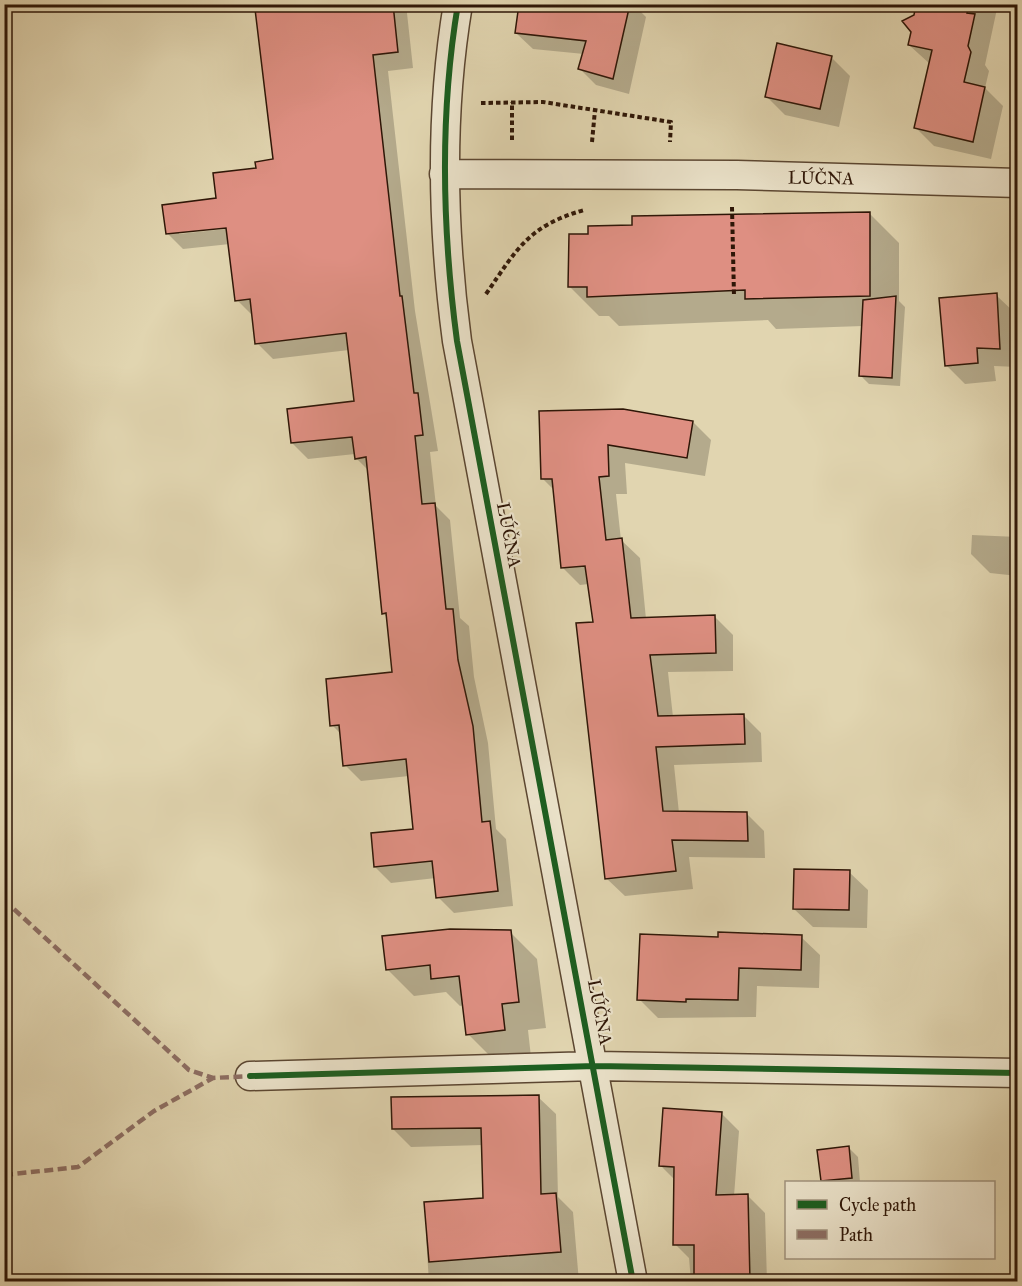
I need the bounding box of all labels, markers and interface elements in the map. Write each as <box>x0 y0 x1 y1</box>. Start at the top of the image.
street label: LÚČNA <box>788 164 854 190</box>
street label: LÚČNA <box>492 500 528 570</box>
street label: LÚČNA <box>583 977 619 1047</box>
legend <box>785 1181 995 1259</box>
text: Cycle path <box>839 1194 916 1216</box>
text: Path <box>839 1224 873 1246</box>

